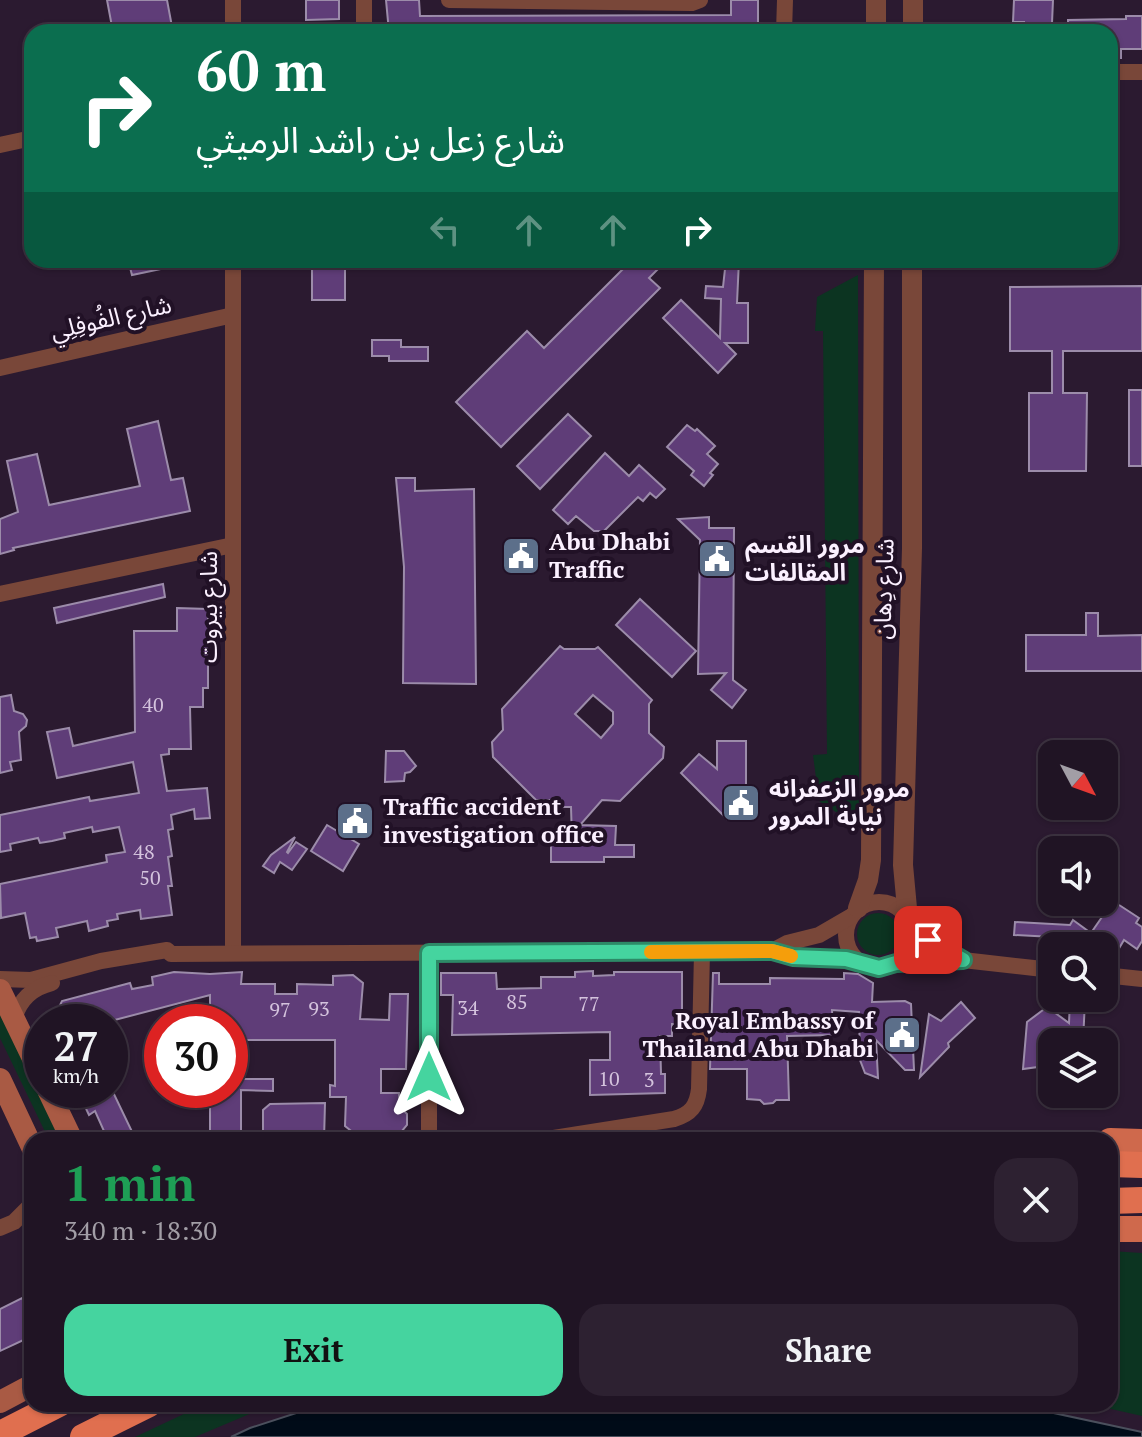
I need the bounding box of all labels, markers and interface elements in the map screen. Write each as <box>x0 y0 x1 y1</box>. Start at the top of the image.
text: 60 m <box>196 33 326 107</box>
icon: right <box>64 56 168 160</box>
text: شارع زعل بن راشد الرميثي <box>196 116 565 163</box>
icon: left <box>423 208 467 252</box>
icon: ahead <box>507 208 551 252</box>
icon: ahead <box>591 208 635 252</box>
icon: right <box>675 208 719 252</box>
street label: شارع الفُوفِلِي <box>47 288 175 350</box>
place label: Abu Dhabi Traffic <box>549 525 671 585</box>
place label: مرور القسم المقالفات <box>745 528 865 588</box>
public building icon: Abu Dhabi Traffic <box>500 535 542 577</box>
public building icon: مرور القسم المقالفات <box>696 538 738 580</box>
street label: شارع دِهان <box>865 538 903 640</box>
street label: شارع بيروت <box>192 551 226 663</box>
house number: 40 <box>142 691 164 718</box>
north arrow <box>1038 740 1118 820</box>
map controls <box>1038 740 1118 1108</box>
place label: مرور الزعفرانه نيابة المرور <box>768 772 910 832</box>
public building icon: مرور الزعفرانه نيابة المرور <box>720 782 762 824</box>
place label: Traffic accident investigation office <box>383 790 604 850</box>
public building icon: Traffic accident investigation office <box>334 800 376 842</box>
button: sound <box>1038 836 1118 916</box>
house number: 48 <box>133 838 155 865</box>
house number: 50 <box>139 864 161 891</box>
pin <box>894 906 962 974</box>
icon: arrive <box>906 918 950 962</box>
button: search <box>1038 932 1118 1012</box>
house number: 85 <box>506 988 528 1015</box>
house number: 77 <box>578 990 600 1017</box>
house number: 34 <box>457 994 479 1021</box>
house number: 93 <box>308 995 330 1022</box>
house number: 97 <box>269 996 291 1023</box>
speed limit sign: 30 <box>144 1004 248 1108</box>
place label: Royal Embassy of Thailand Abu Dhabi <box>642 1004 876 1064</box>
public building icon: Royal Embassy of Thailand Abu Dhabi <box>881 1014 923 1056</box>
text: 27 <box>53 1019 99 1072</box>
button: layers <box>1038 1028 1118 1108</box>
position arrow <box>387 1035 471 1119</box>
text: km/h <box>53 1062 99 1089</box>
house number: 10 <box>598 1065 620 1092</box>
house number: 3 <box>644 1066 654 1093</box>
text: 1 min <box>64 1151 195 1215</box>
button: close <box>994 1158 1078 1242</box>
text: 340 m · 18:30 <box>64 1213 217 1247</box>
button: Exit <box>64 1304 563 1396</box>
button: Share <box>579 1304 1078 1396</box>

